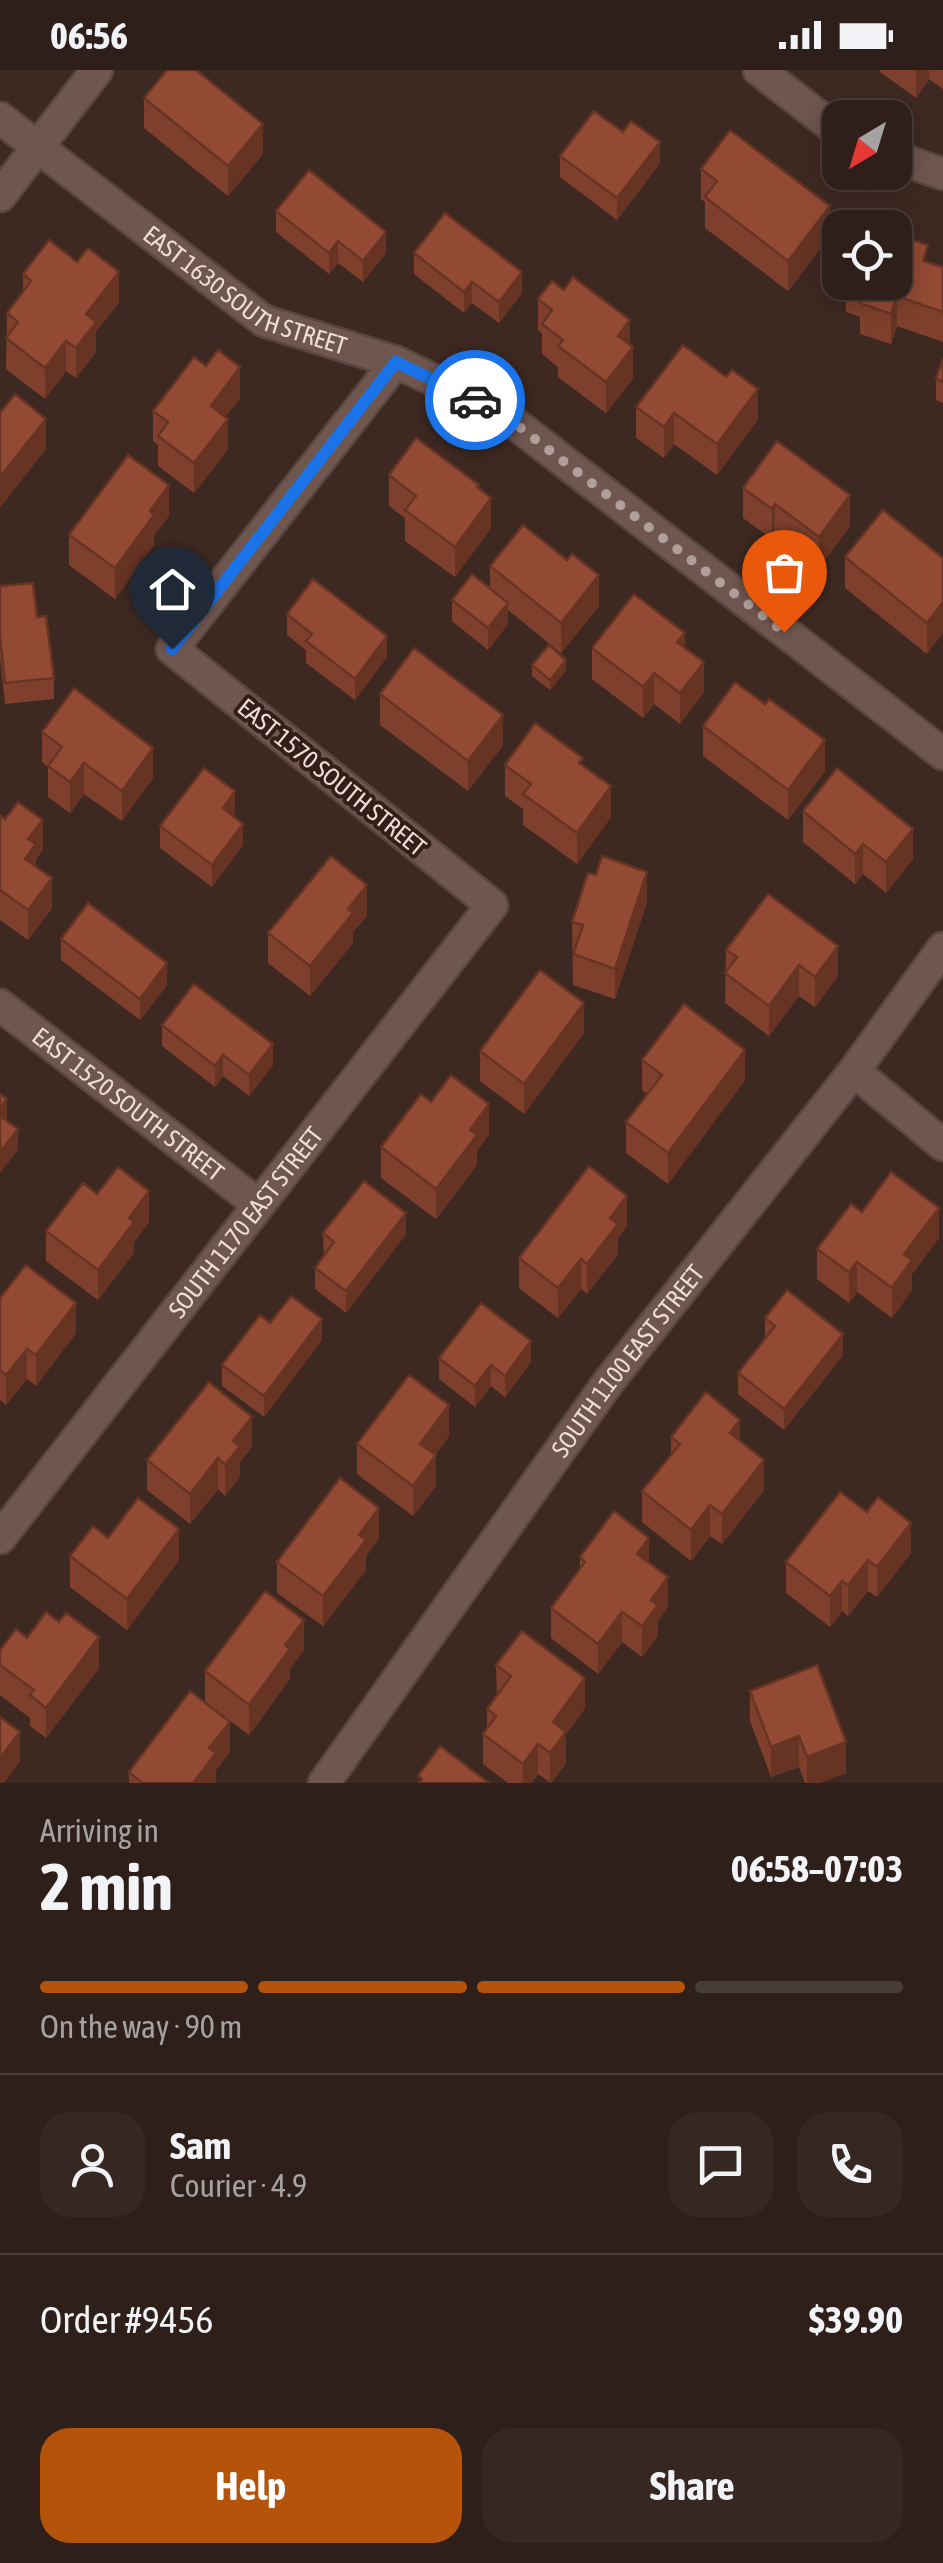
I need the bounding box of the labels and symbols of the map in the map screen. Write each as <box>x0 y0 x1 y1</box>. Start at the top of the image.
north arrow <box>822 100 912 190</box>
street label: EAST 1630 SOUTH STREET <box>138 220 350 360</box>
courier <box>425 350 525 450</box>
pin <box>742 530 827 633</box>
pin <box>130 547 215 650</box>
street label: EAST 1570 SOUTH STREET <box>233 693 431 861</box>
street label: EAST 1520 SOUTH STREET <box>27 1022 229 1186</box>
street label: SOUTH 1170 EAST STREET <box>163 1121 328 1323</box>
street label: SOUTH 1100 EAST STREET <box>546 1259 709 1462</box>

